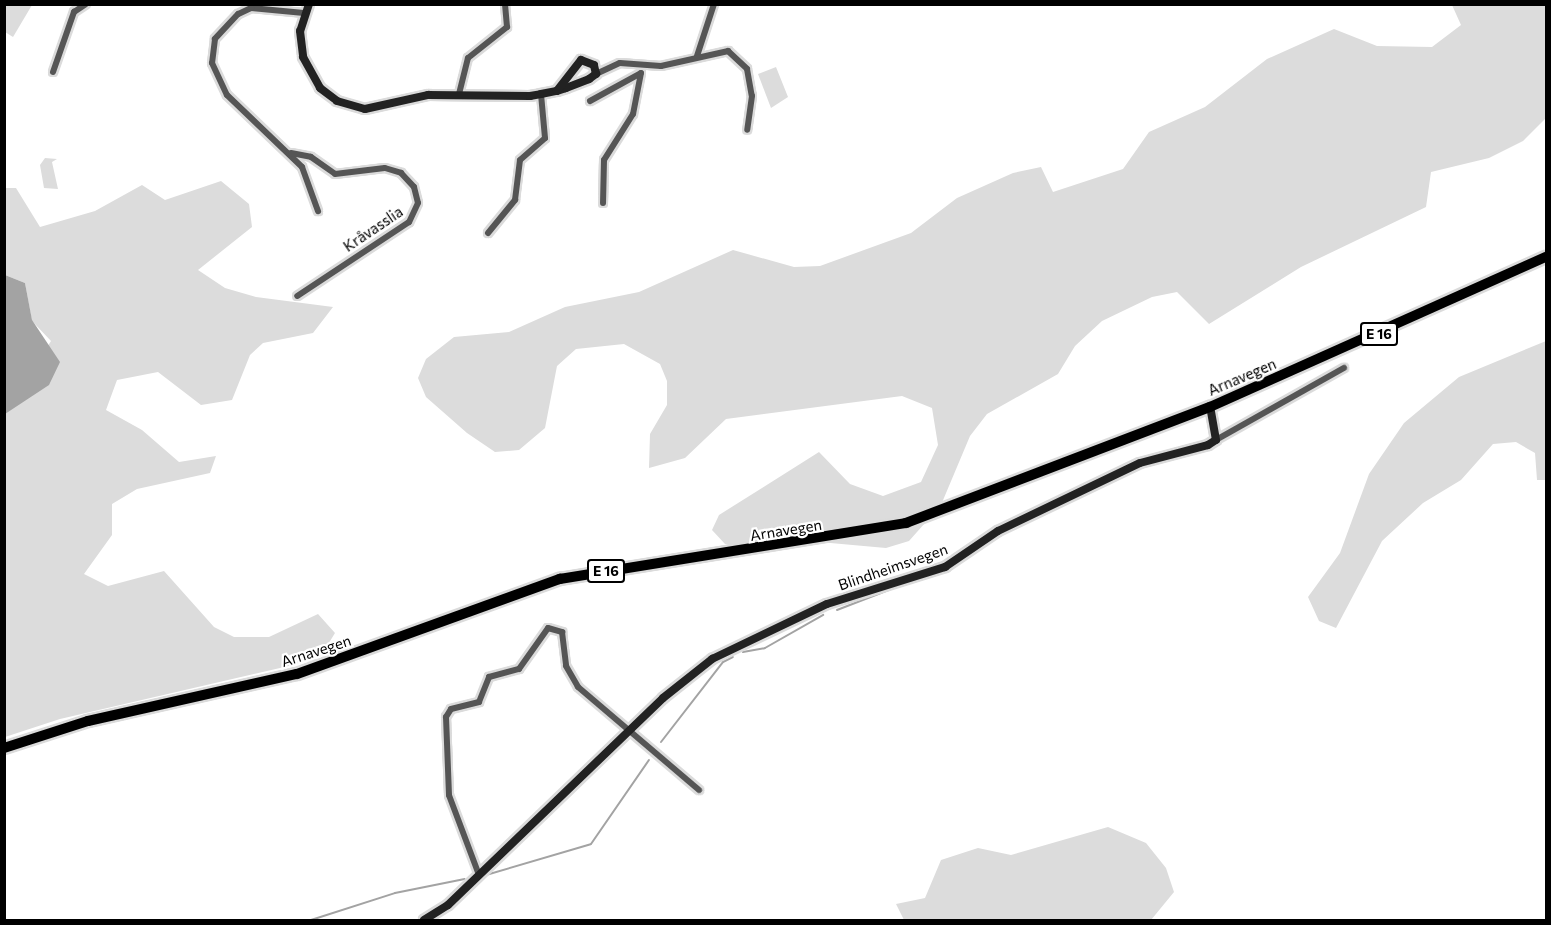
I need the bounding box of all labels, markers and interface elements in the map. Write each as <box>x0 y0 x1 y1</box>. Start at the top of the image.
street label: Kråvasslia <box>340 203 406 255</box>
road number: E 16 <box>1360 323 1398 345</box>
street label: Arnavegen <box>1205 355 1279 399</box>
street label: Arnavegen <box>749 515 823 545</box>
street label: Blindheimsvegen <box>836 540 950 594</box>
road number: E 16 <box>586 560 626 582</box>
street label: Arnavegen <box>279 631 353 671</box>

